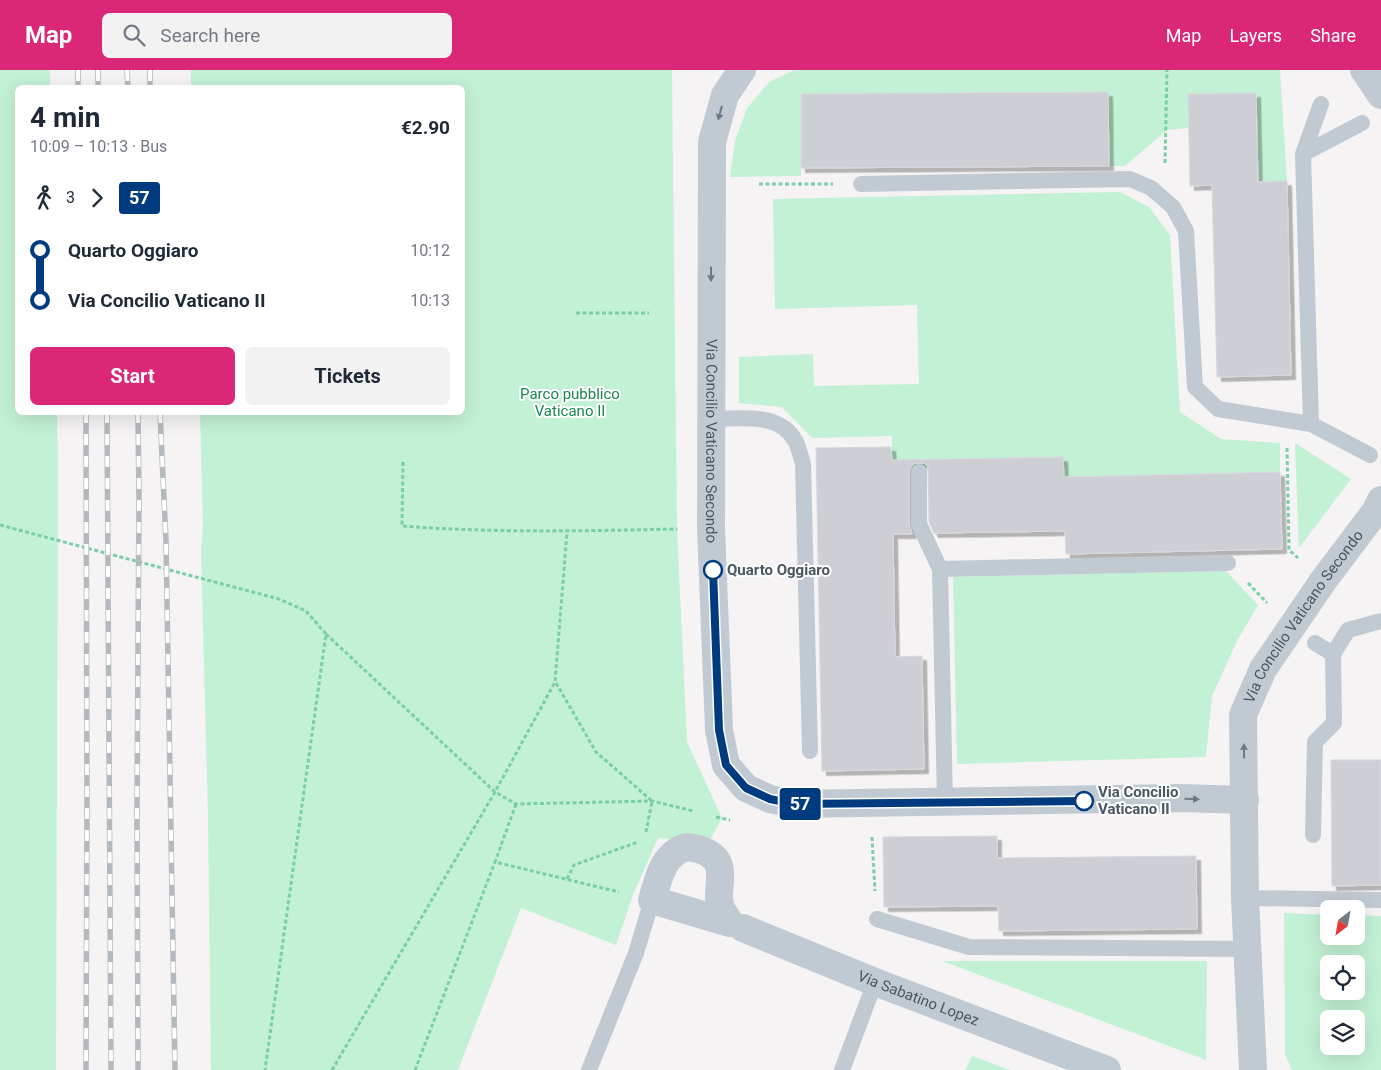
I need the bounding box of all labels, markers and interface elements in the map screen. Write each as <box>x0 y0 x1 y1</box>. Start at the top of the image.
search box <box>102 13 452 58</box>
text: Map <box>25 21 72 49</box>
icon: search <box>120 21 148 49</box>
text: Search here <box>160 24 260 47</box>
text: Map <box>1166 25 1201 46</box>
text: Layers <box>1229 25 1282 46</box>
text: Share <box>1310 25 1356 46</box>
text: 4 min <box>30 101 100 134</box>
one-way arrow <box>716 105 724 120</box>
text: €2.90 <box>401 116 450 139</box>
text: 10:09 – 10:13 · Bus <box>30 137 167 156</box>
icon: walk <box>30 184 58 212</box>
icon: forward <box>83 184 111 212</box>
text: 57 <box>129 187 150 208</box>
text: 3 <box>66 188 75 207</box>
text: Quarto Oggiaro <box>68 239 198 262</box>
text: 10:12 <box>410 241 450 260</box>
one-way arrow <box>707 267 715 283</box>
text: Via Concilio Vaticano II <box>68 289 265 312</box>
text: 10:13 <box>410 291 450 310</box>
street label: Via Concilio Vaticano Secondo <box>702 339 721 543</box>
button: Start <box>30 347 235 405</box>
button: Tickets <box>245 347 450 405</box>
park label: Parco pubblico Vaticano II <box>520 385 620 420</box>
street label: Via Concilio Vaticano Secondo <box>1240 527 1367 706</box>
marker: Quarto Oggiaro <box>703 560 723 580</box>
place label: Quarto Oggiaro <box>727 561 830 579</box>
one-way arrow <box>1240 743 1248 759</box>
place label: Via Concilio Vaticano II <box>1098 783 1178 818</box>
line badge: 57 <box>778 788 822 820</box>
marker: Via Concilio Vaticano II <box>1074 791 1094 811</box>
text: 57 <box>790 793 810 814</box>
one-way arrow <box>1185 795 1201 803</box>
north arrow <box>1320 900 1365 945</box>
map controls <box>1320 900 1365 1055</box>
button: locate <box>1320 955 1365 1000</box>
street label: Via Sabatino Lopez <box>855 967 982 1030</box>
button: layers <box>1320 1010 1365 1055</box>

